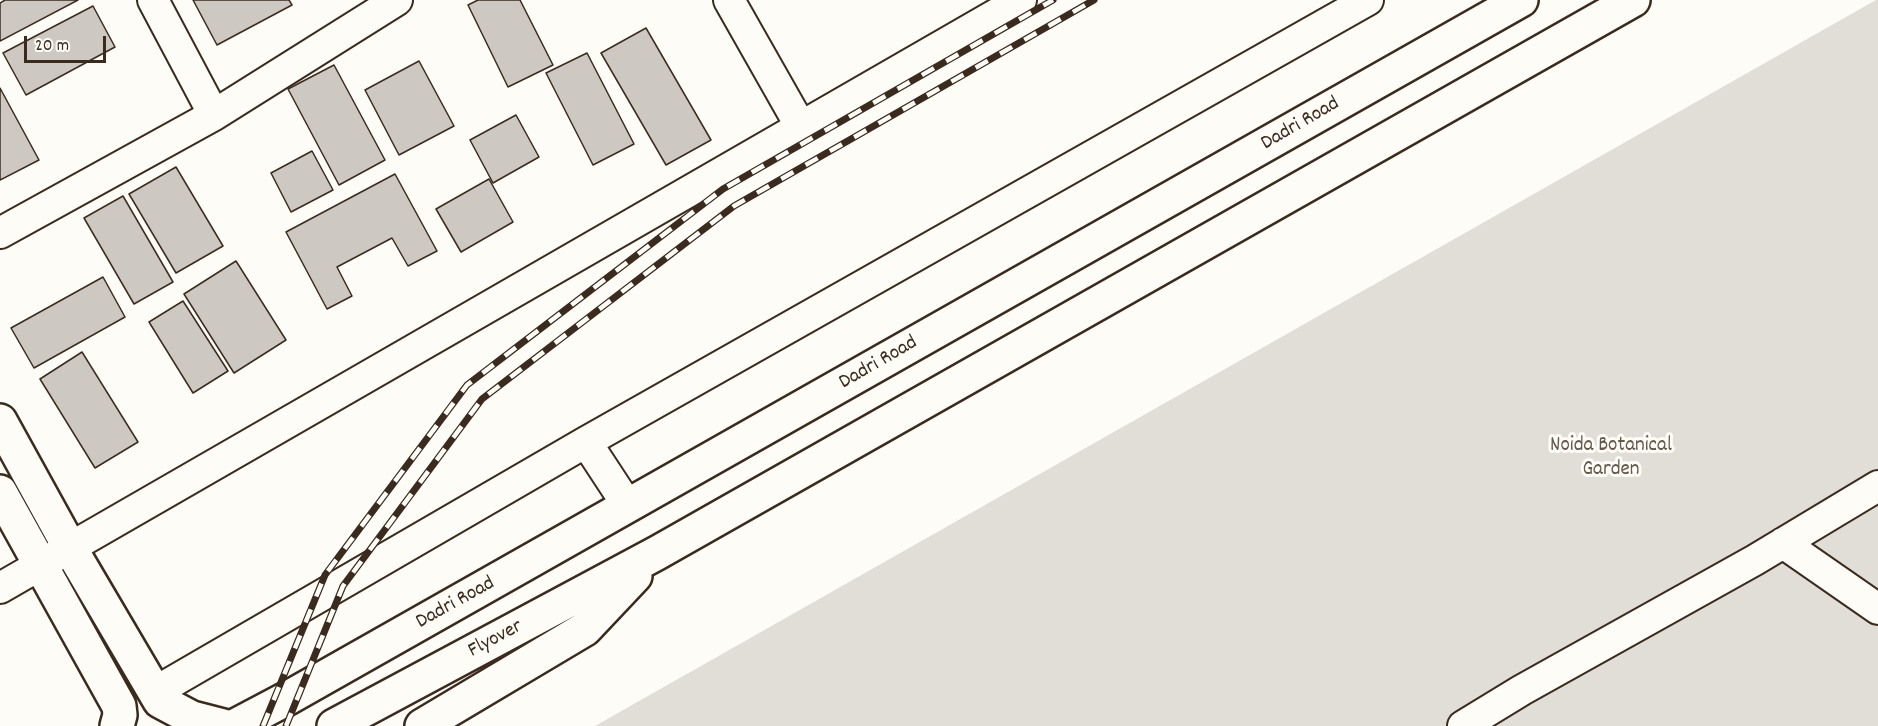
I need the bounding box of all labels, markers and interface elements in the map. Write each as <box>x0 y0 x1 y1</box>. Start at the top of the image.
scale bar <box>27 24 110 62</box>
text: 20 m <box>35 34 69 59</box>
street label: Dadri Road <box>1257 93 1345 157</box>
street label: Dadri Road <box>835 332 923 396</box>
park label: Noida Botanical Garden <box>1550 434 1672 484</box>
street label: Dadri Road <box>412 572 500 636</box>
street label: Flyover <box>464 615 528 665</box>

